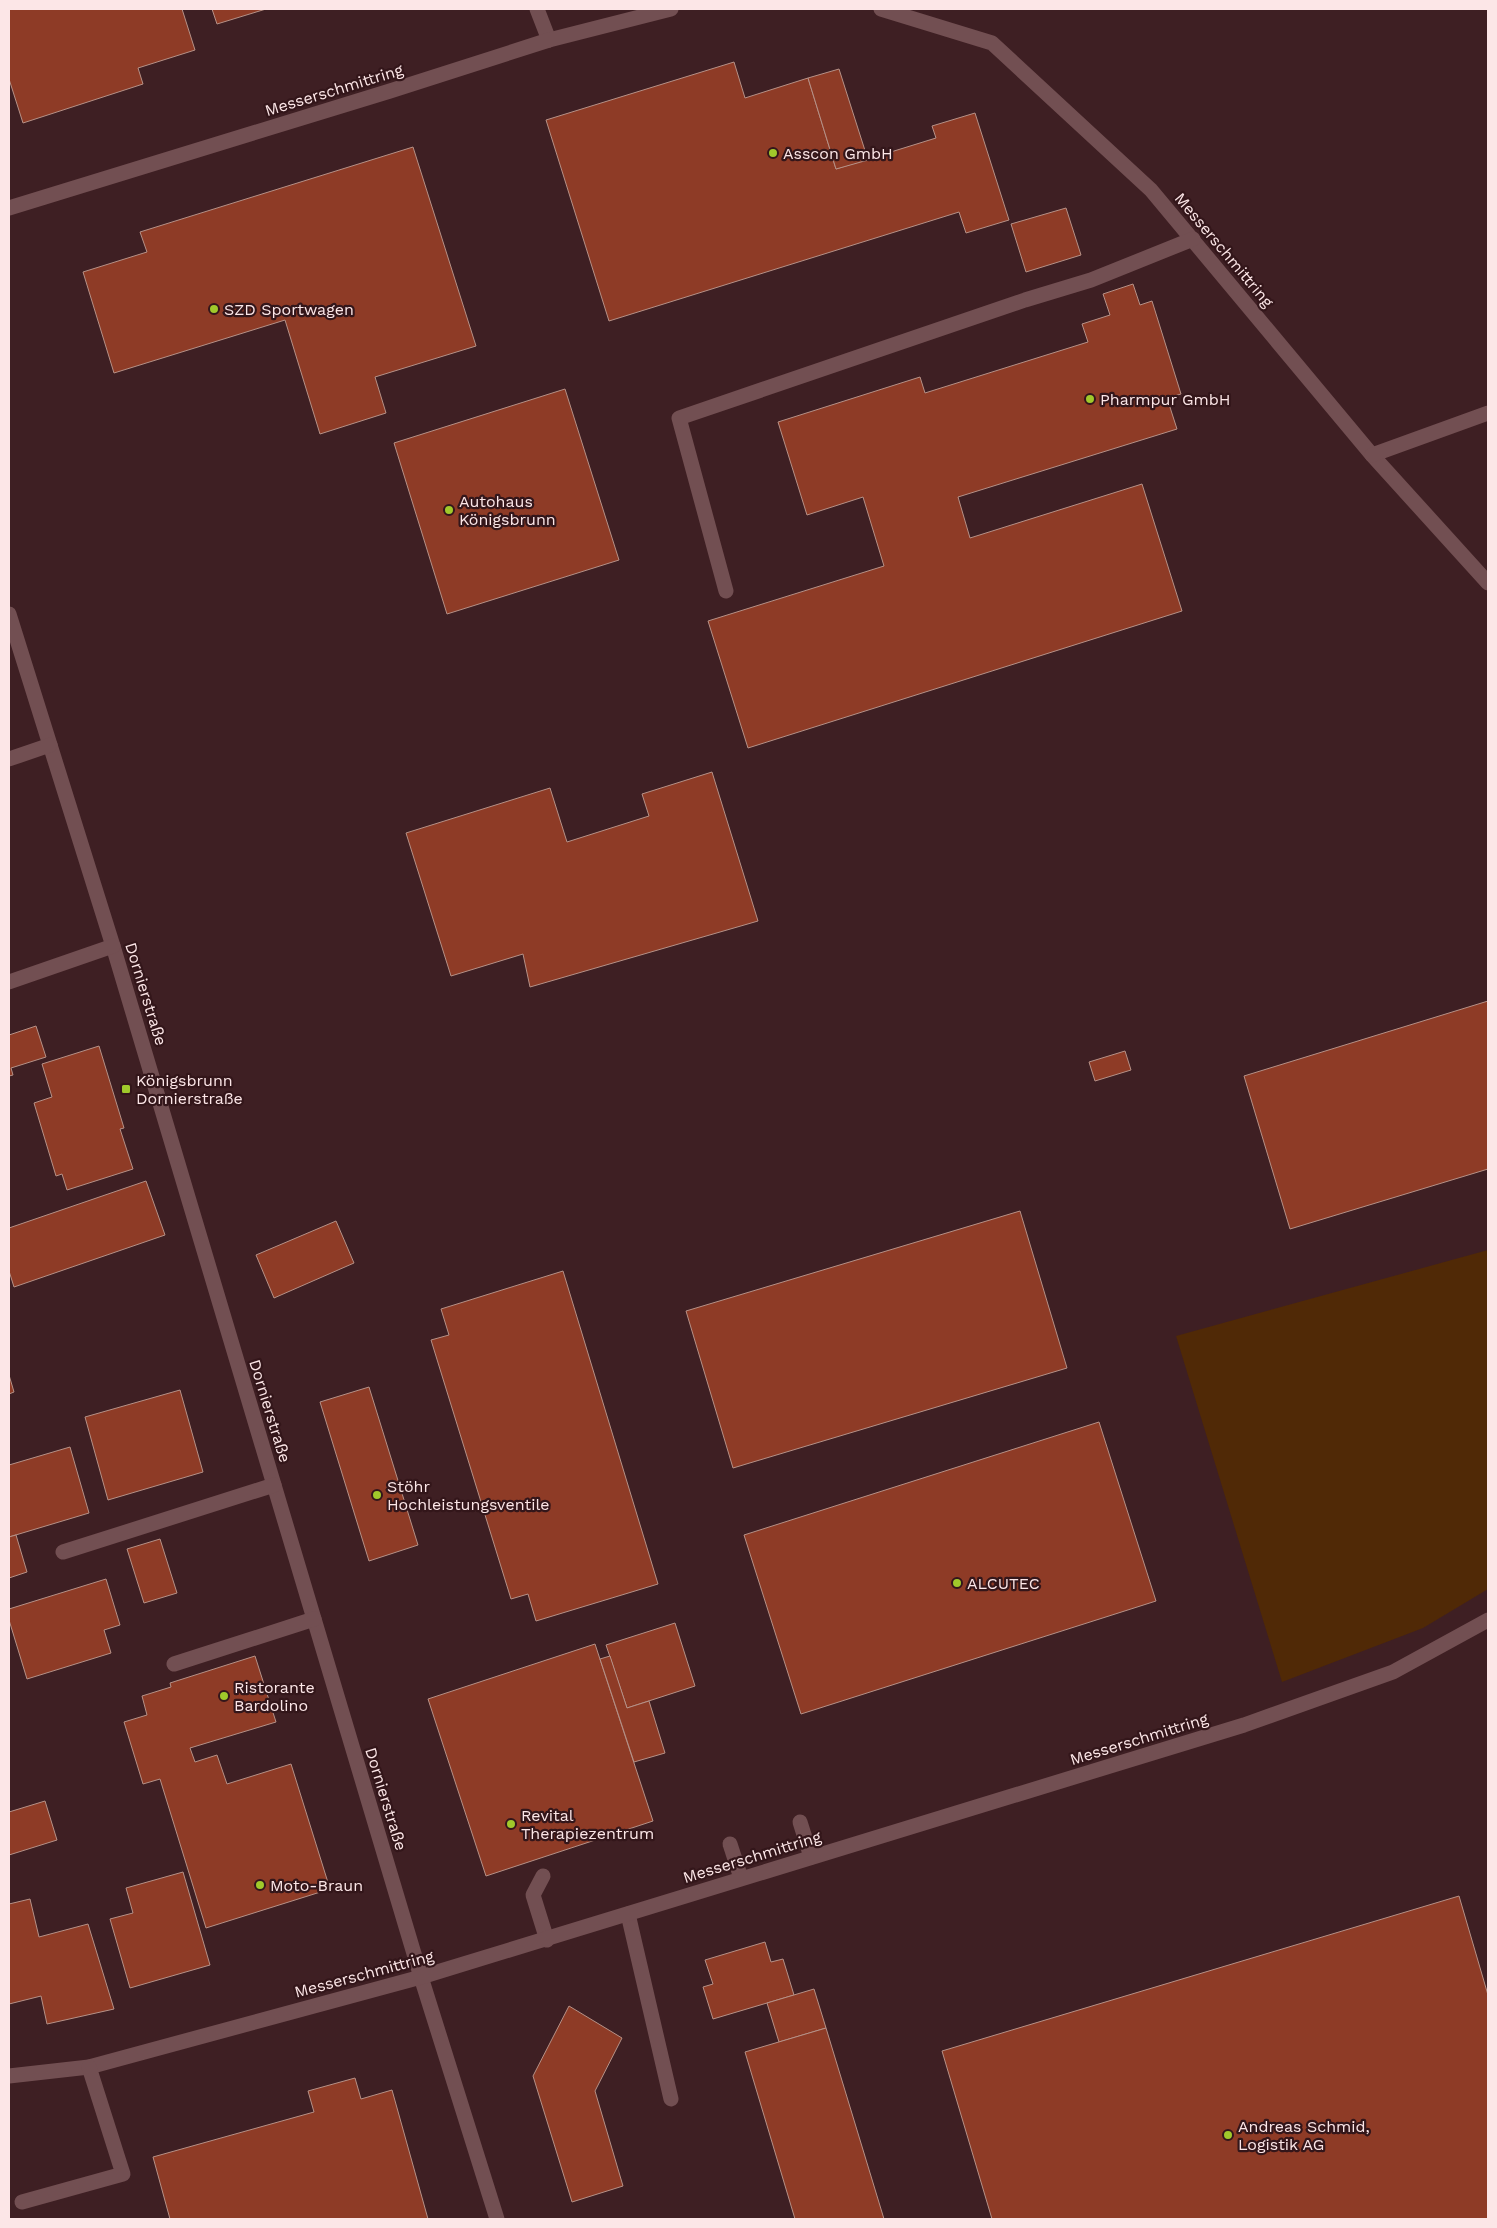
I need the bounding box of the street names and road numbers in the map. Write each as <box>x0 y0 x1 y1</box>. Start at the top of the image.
street label: Messerschmittring <box>263 60 406 120</box>
street label: Messerschmittring <box>1171 189 1278 311</box>
street label: Dornierstraße <box>121 940 171 1048</box>
street label: Dornierstraße <box>245 1357 295 1465</box>
street label: Messerschmittring <box>1068 1709 1211 1769</box>
street label: Dornierstraße <box>361 1745 411 1853</box>
street label: Messerschmittring <box>681 1827 824 1887</box>
street label: Messerschmittring <box>292 1946 436 2002</box>

